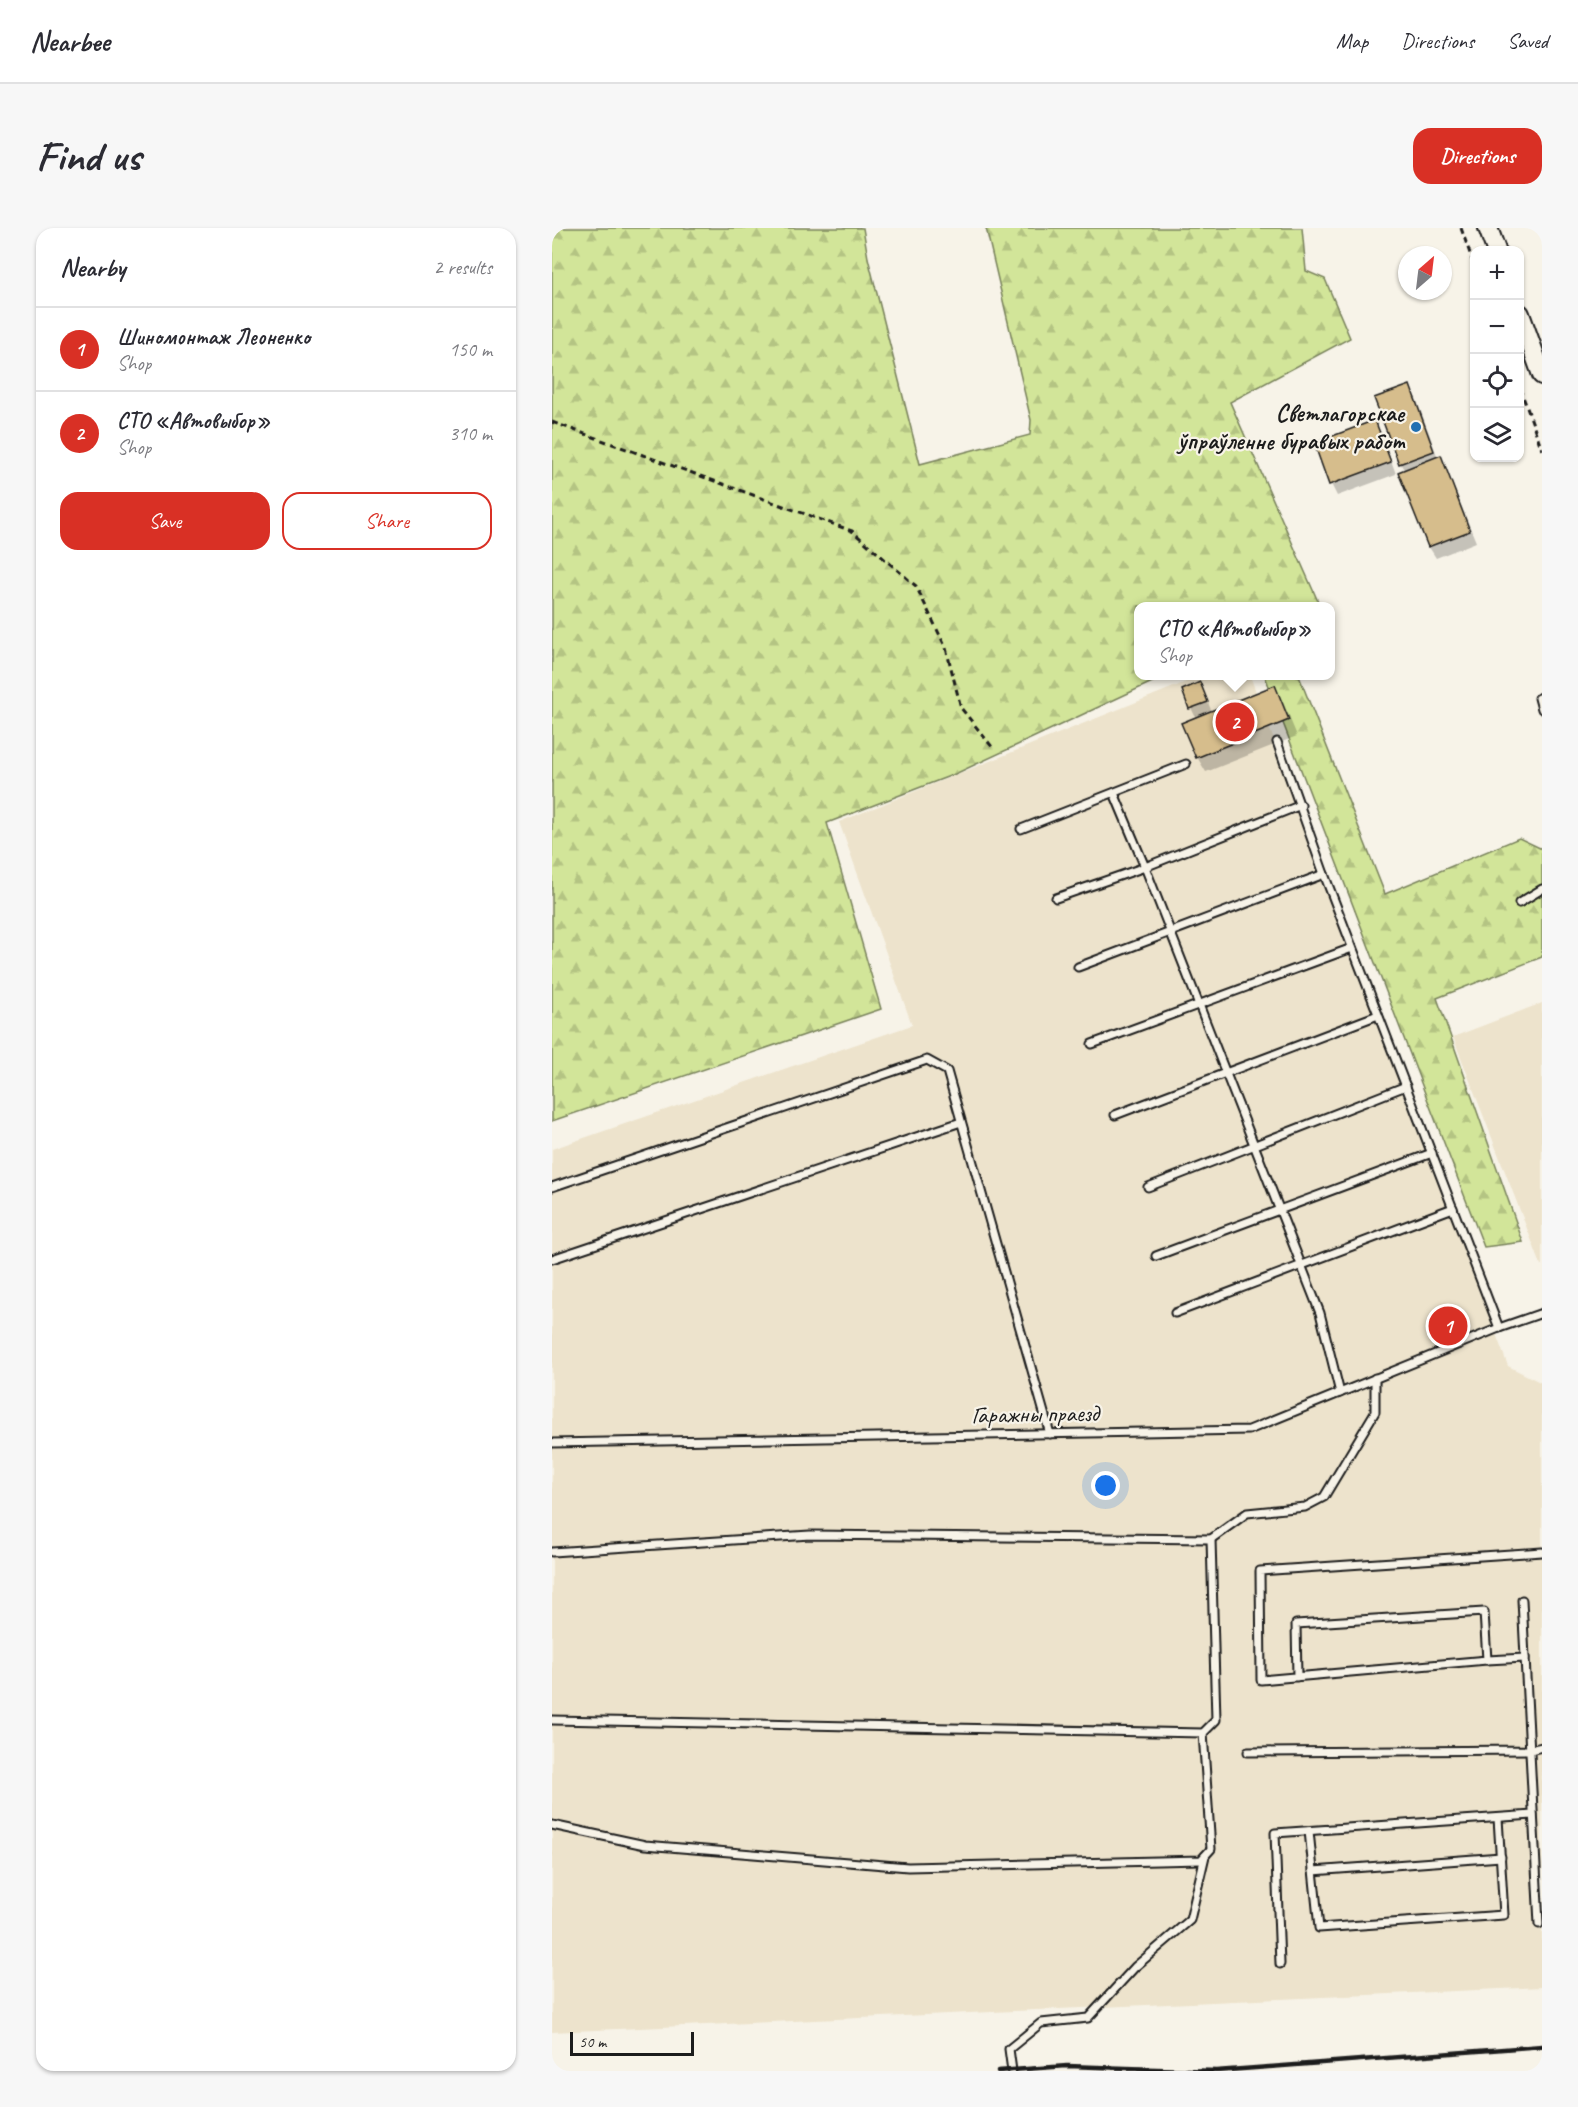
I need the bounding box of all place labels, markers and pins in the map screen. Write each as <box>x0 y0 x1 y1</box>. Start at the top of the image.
place label: Светлагорскае ўпраўленне буравых работ <box>1176 398 1406 456</box>
marker: Светлагорскае ўпраўленне буравых работ <box>1409 420 1423 434</box>
pin: 2 <box>1216 700 1254 744</box>
pin: 1 <box>1428 1304 1468 1348</box>

